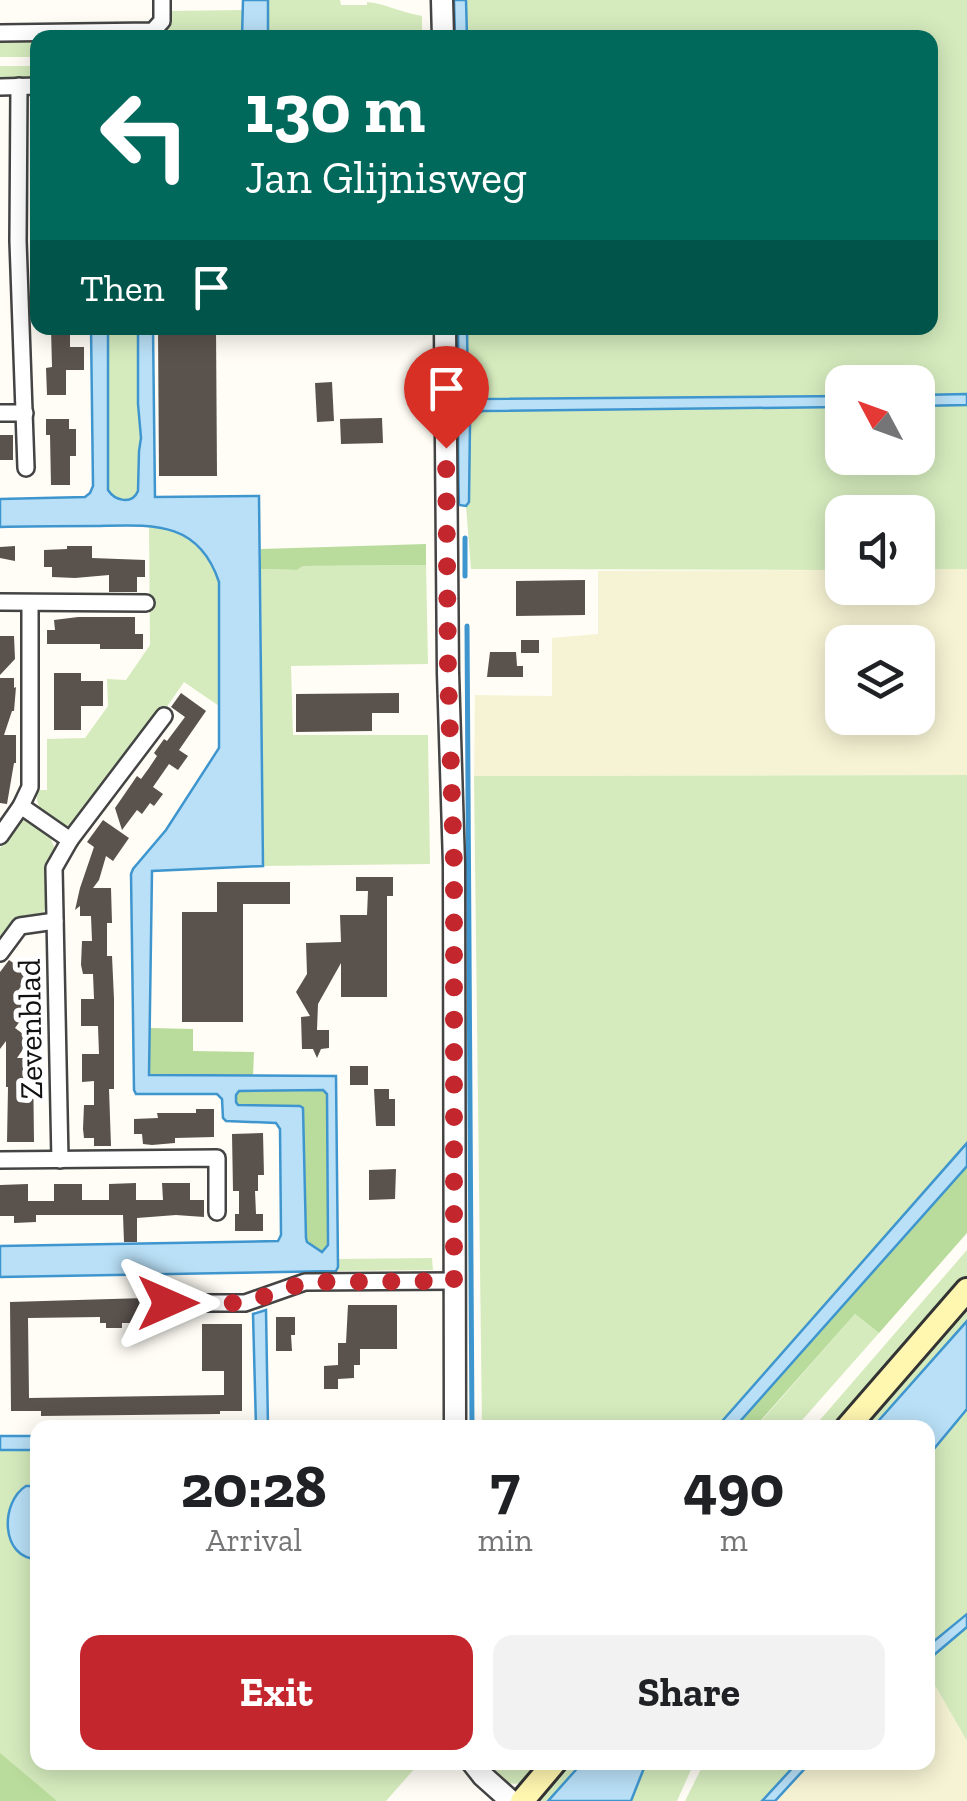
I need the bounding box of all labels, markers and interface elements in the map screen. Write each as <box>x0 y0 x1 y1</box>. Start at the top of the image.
text: 130 m <box>245 66 425 150</box>
icon: left <box>80 70 210 200</box>
text: Jan Glijnisweg <box>245 151 527 205</box>
icon: arrive <box>184 260 239 315</box>
text: Then <box>80 265 164 311</box>
pin <box>404 346 489 449</box>
icon: arrive <box>419 361 474 416</box>
north arrow <box>825 365 935 475</box>
map controls <box>825 365 935 735</box>
button: sound <box>825 495 935 605</box>
button: layers <box>825 625 935 735</box>
street label: Zevenblad <box>10 958 50 1100</box>
position arrow <box>116 1251 220 1355</box>
text: 20:28 <box>181 1450 327 1522</box>
text: 7 <box>490 1450 520 1522</box>
text: 490 <box>683 1450 784 1522</box>
text: Arrival <box>206 1521 302 1559</box>
text: min <box>478 1521 533 1559</box>
text: m <box>720 1521 748 1559</box>
button: Exit <box>80 1635 473 1750</box>
button: Share <box>493 1635 885 1750</box>

